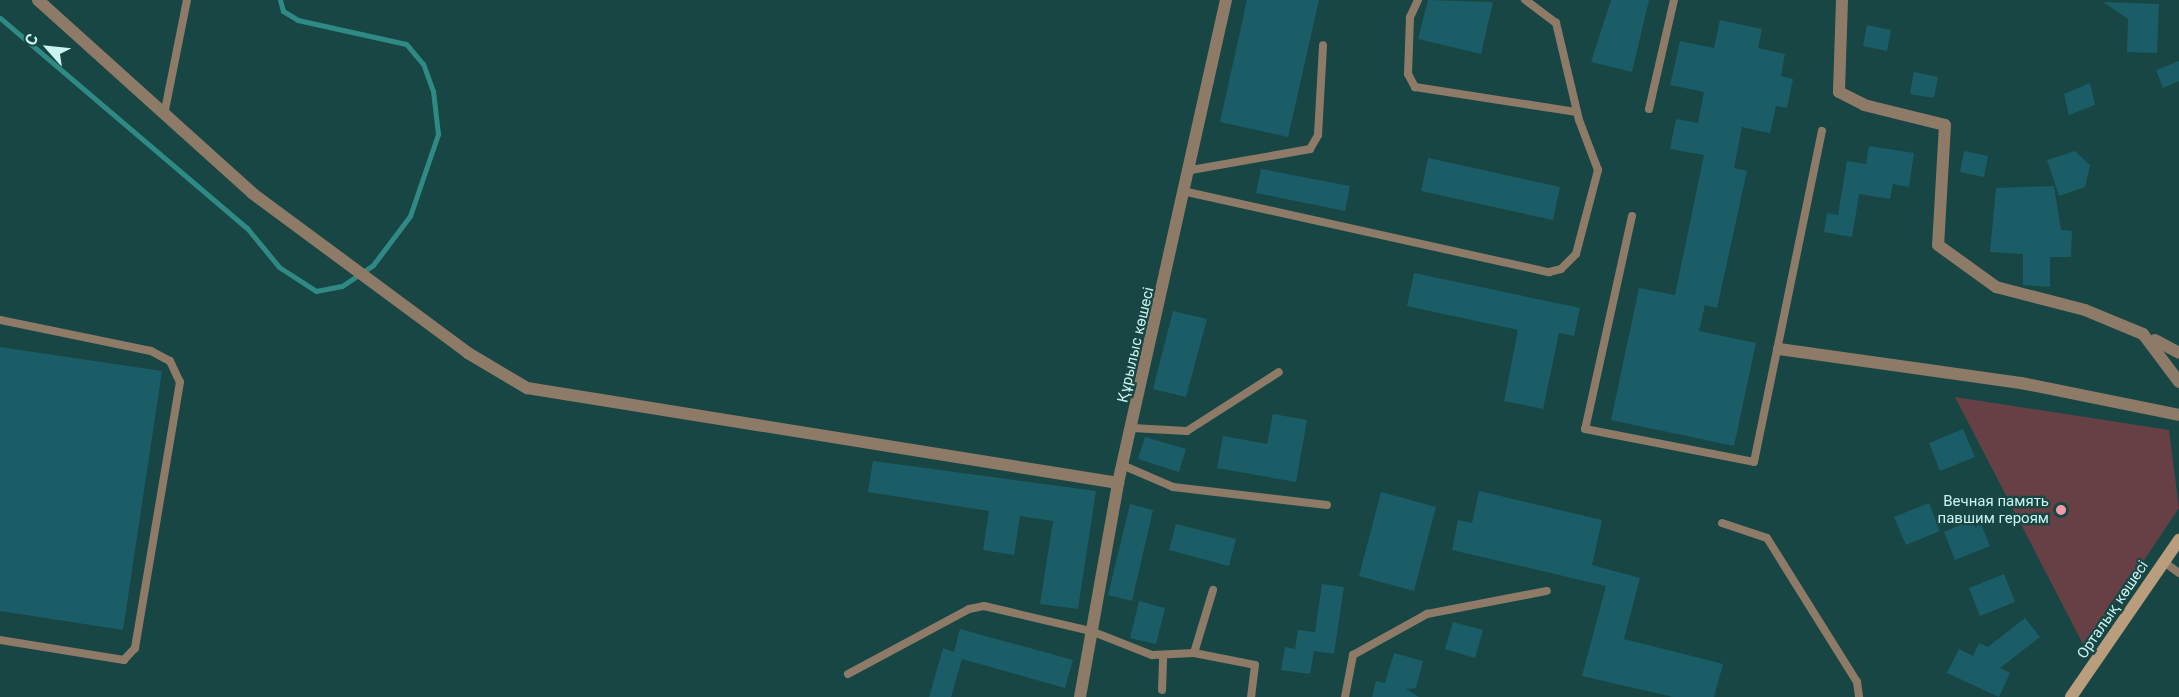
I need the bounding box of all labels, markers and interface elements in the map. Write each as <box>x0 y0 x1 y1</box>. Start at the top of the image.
north arrow <box>18 18 78 78</box>
text: С <box>21 31 42 49</box>
street label: Құрылыс көшесі <box>1114 285 1158 405</box>
place label: Вечная память павшим героям <box>1938 492 2049 527</box>
marker: Вечная память павшим героям <box>2054 503 2068 517</box>
street label: Орталық көшесі <box>2074 558 2152 662</box>

